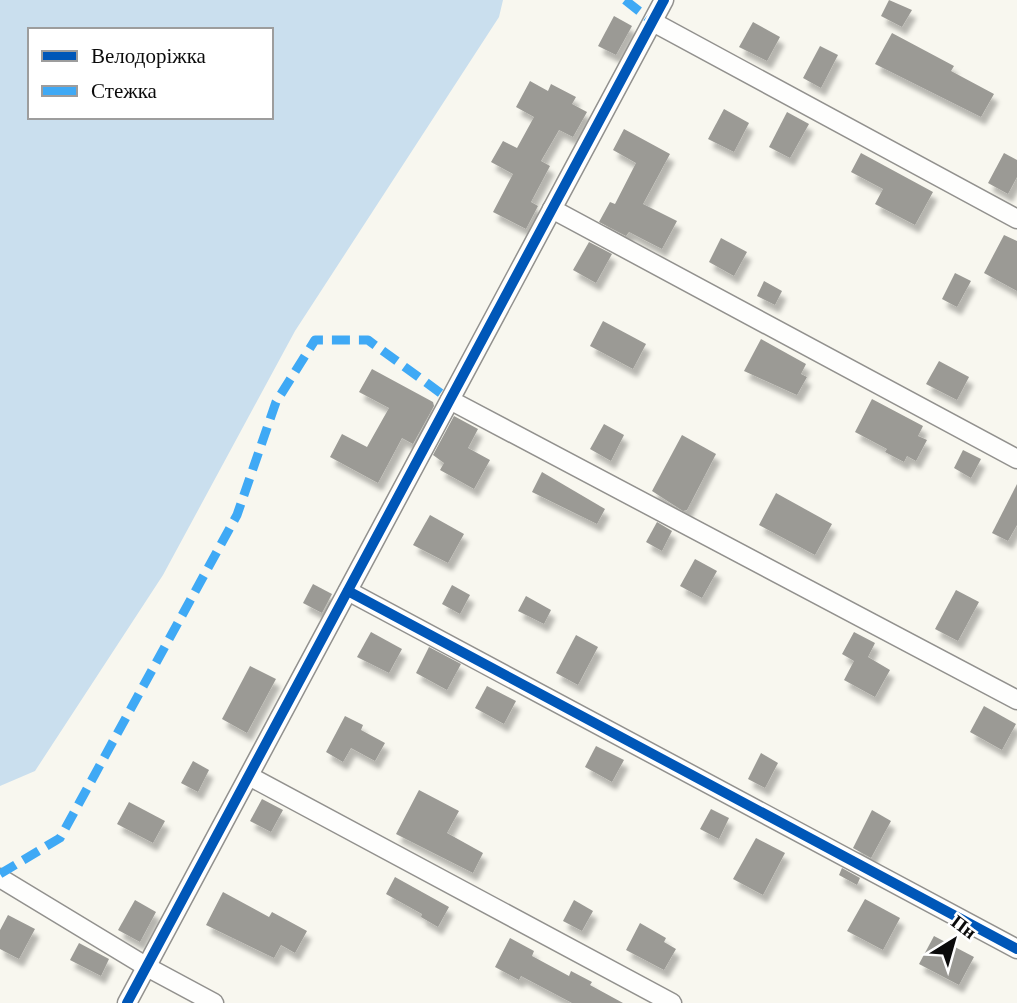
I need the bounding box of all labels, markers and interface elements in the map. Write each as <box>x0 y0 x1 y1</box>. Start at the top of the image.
legend <box>28 28 273 119</box>
text: Велодоріжка <box>91 44 207 68</box>
text: Стежка <box>91 79 158 103</box>
north arrow <box>919 905 989 975</box>
text: Пн <box>947 911 981 943</box>

